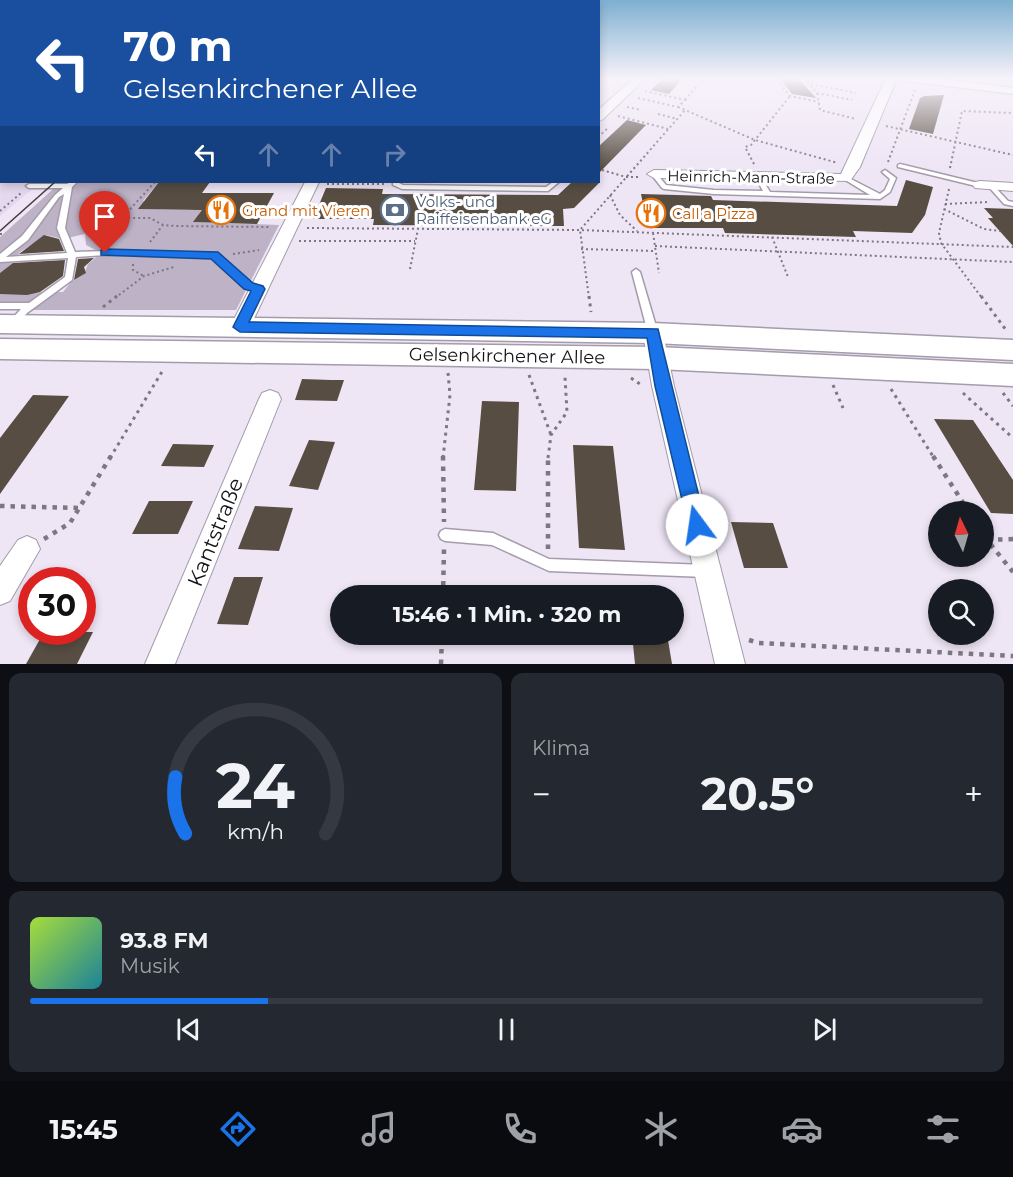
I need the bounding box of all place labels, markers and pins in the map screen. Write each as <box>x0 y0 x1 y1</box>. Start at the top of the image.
pin <box>79 191 130 253</box>
place label: Volks- und Raiffeisenbank eG <box>416 192 552 228</box>
restaurant icon: Grand mit Vieren <box>205 194 237 226</box>
bank icon: Volks- und Raiffeisenbank eG <box>379 194 411 226</box>
restaurant icon: Call a Pizza <box>635 197 667 229</box>
place label: Grand mit Vieren <box>242 201 370 220</box>
place label: Call a Pizza <box>672 204 755 223</box>

